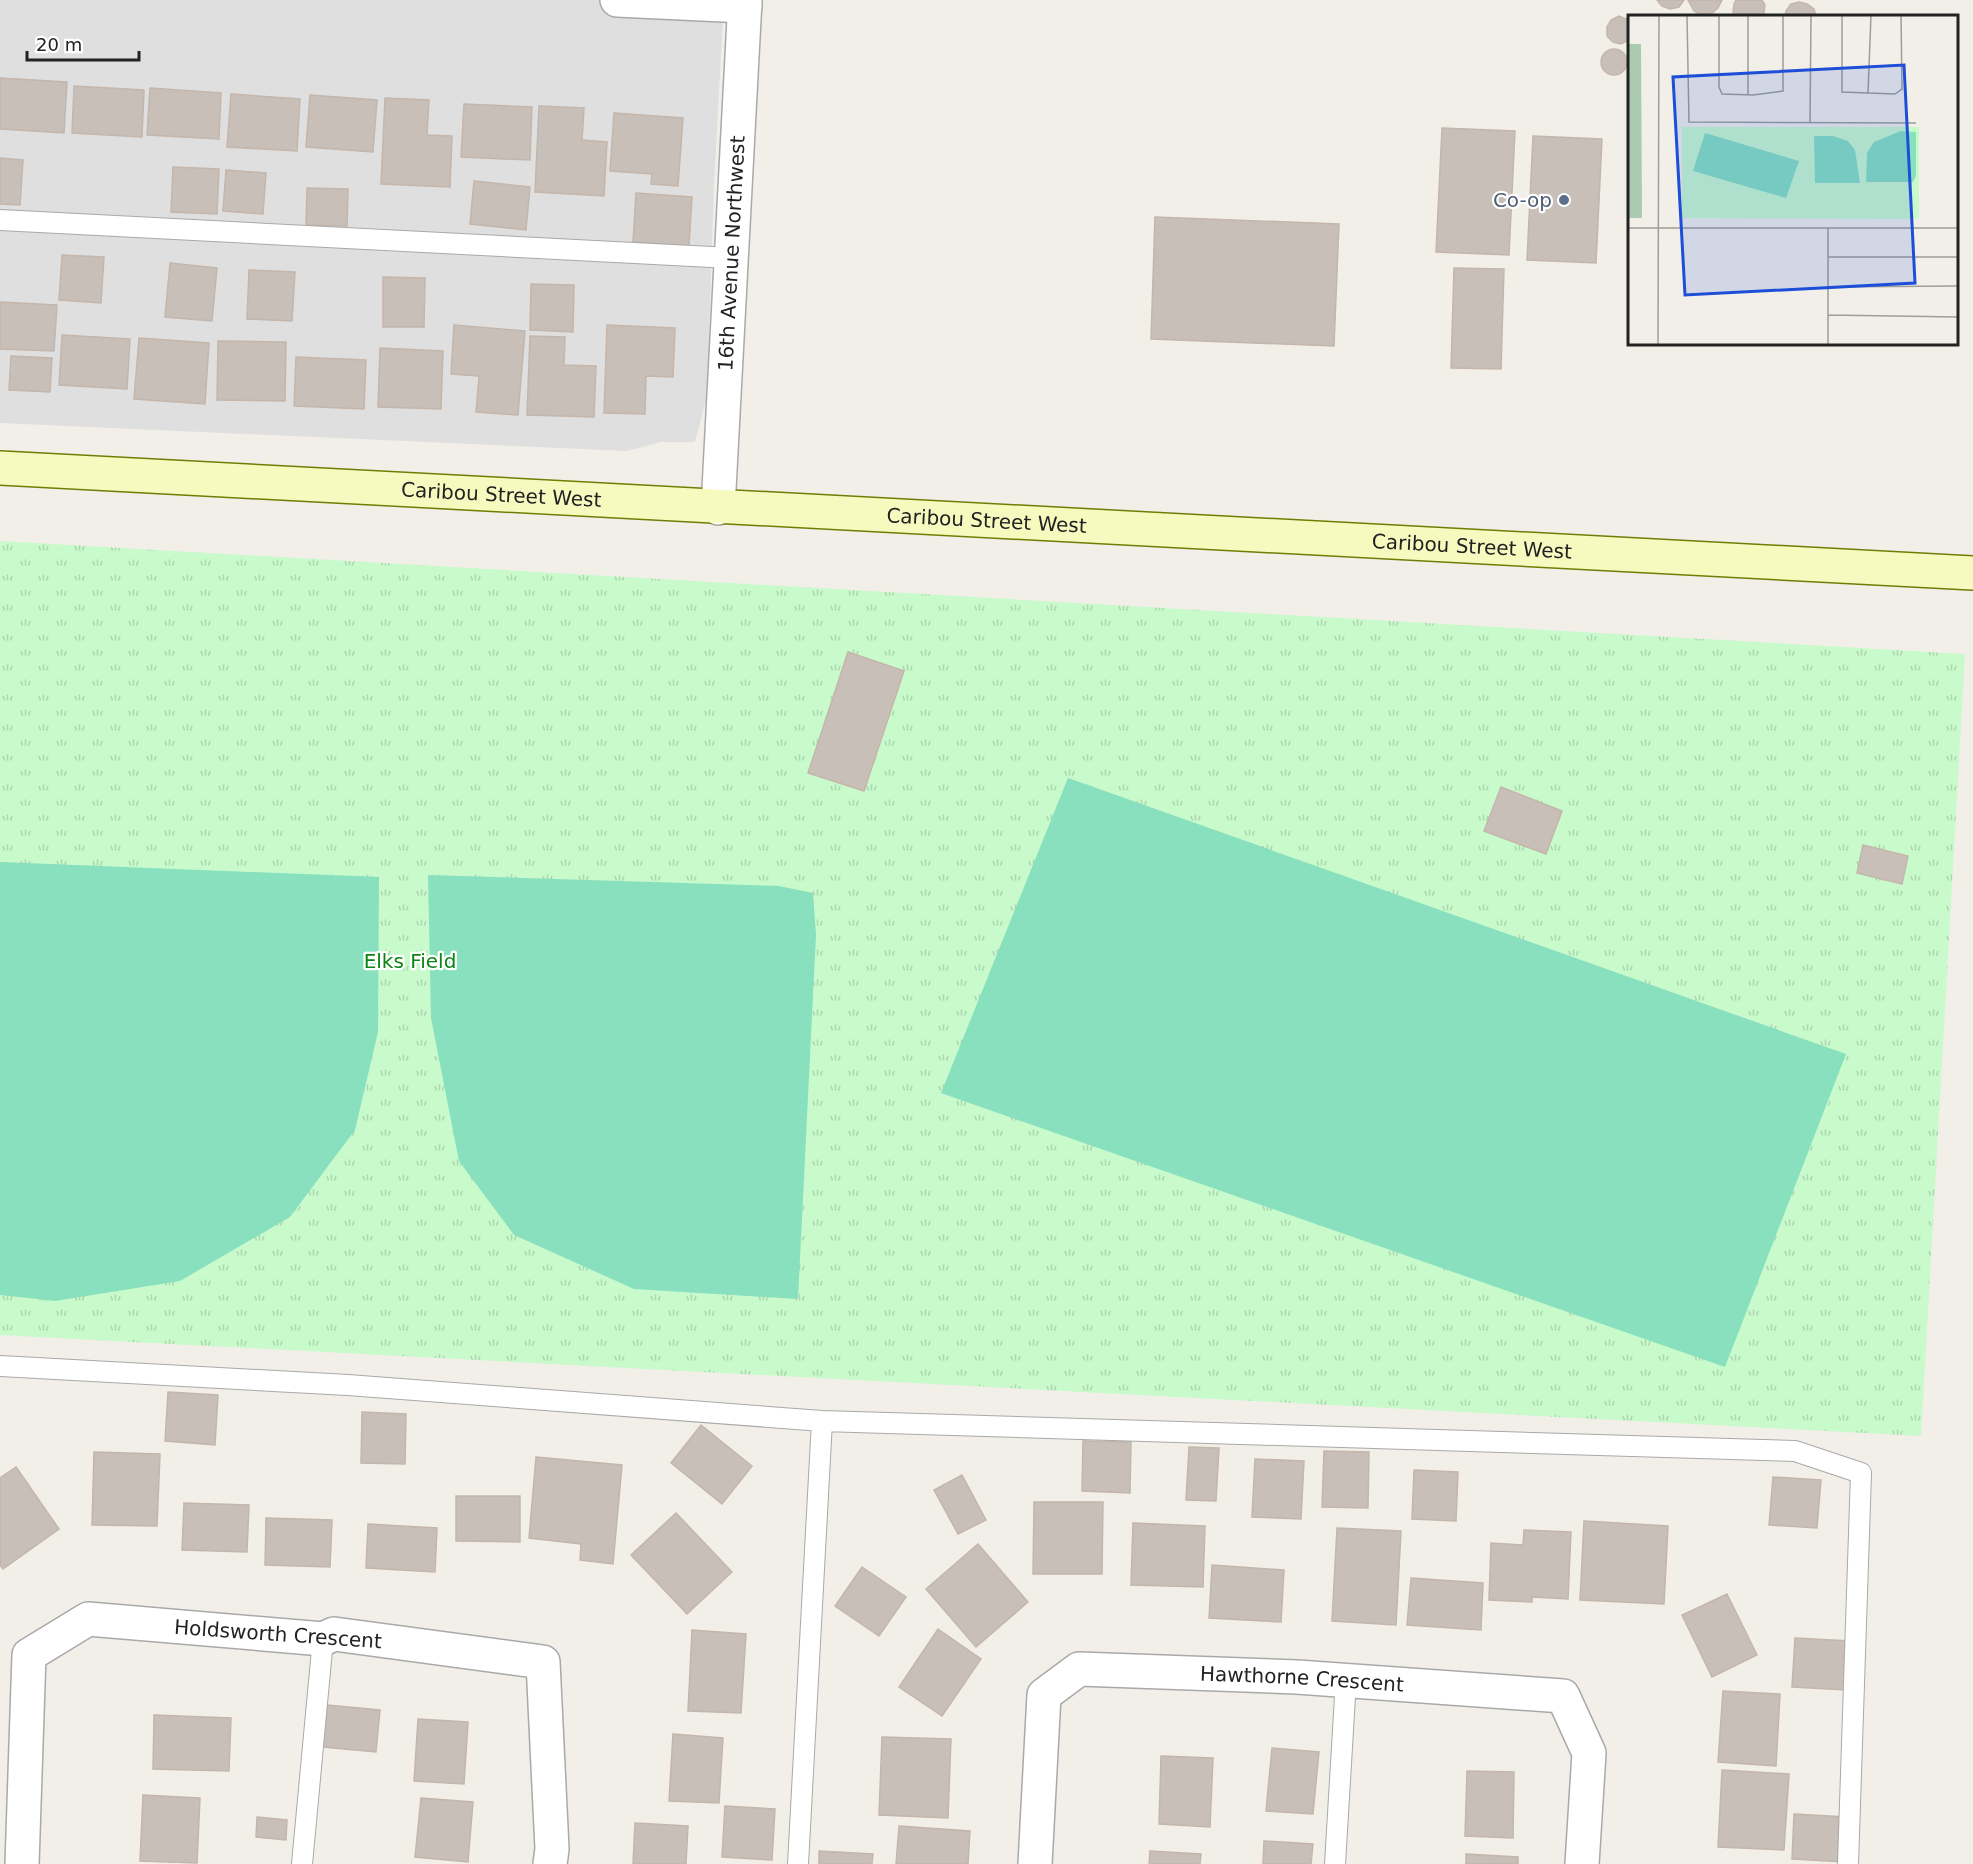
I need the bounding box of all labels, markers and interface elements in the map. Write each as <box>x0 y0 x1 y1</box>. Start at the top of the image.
inset map <box>1628 15 1958 345</box>
scale bar <box>27 24 140 62</box>
text: 20 m <box>36 34 82 55</box>
street label: 16th Avenue Northwest <box>713 135 750 372</box>
place label: Co-op <box>1493 188 1552 212</box>
marker: Co-op <box>1557 193 1571 207</box>
street label: Caribou Street West <box>401 477 602 512</box>
street label: Caribou Street West <box>886 503 1087 538</box>
street label: Caribou Street West <box>1371 529 1573 564</box>
park label: Elks Field <box>364 949 456 973</box>
street label: Holdsworth Crescent <box>173 1615 383 1653</box>
street label: Hawthorne Crescent <box>1200 1661 1405 1697</box>

